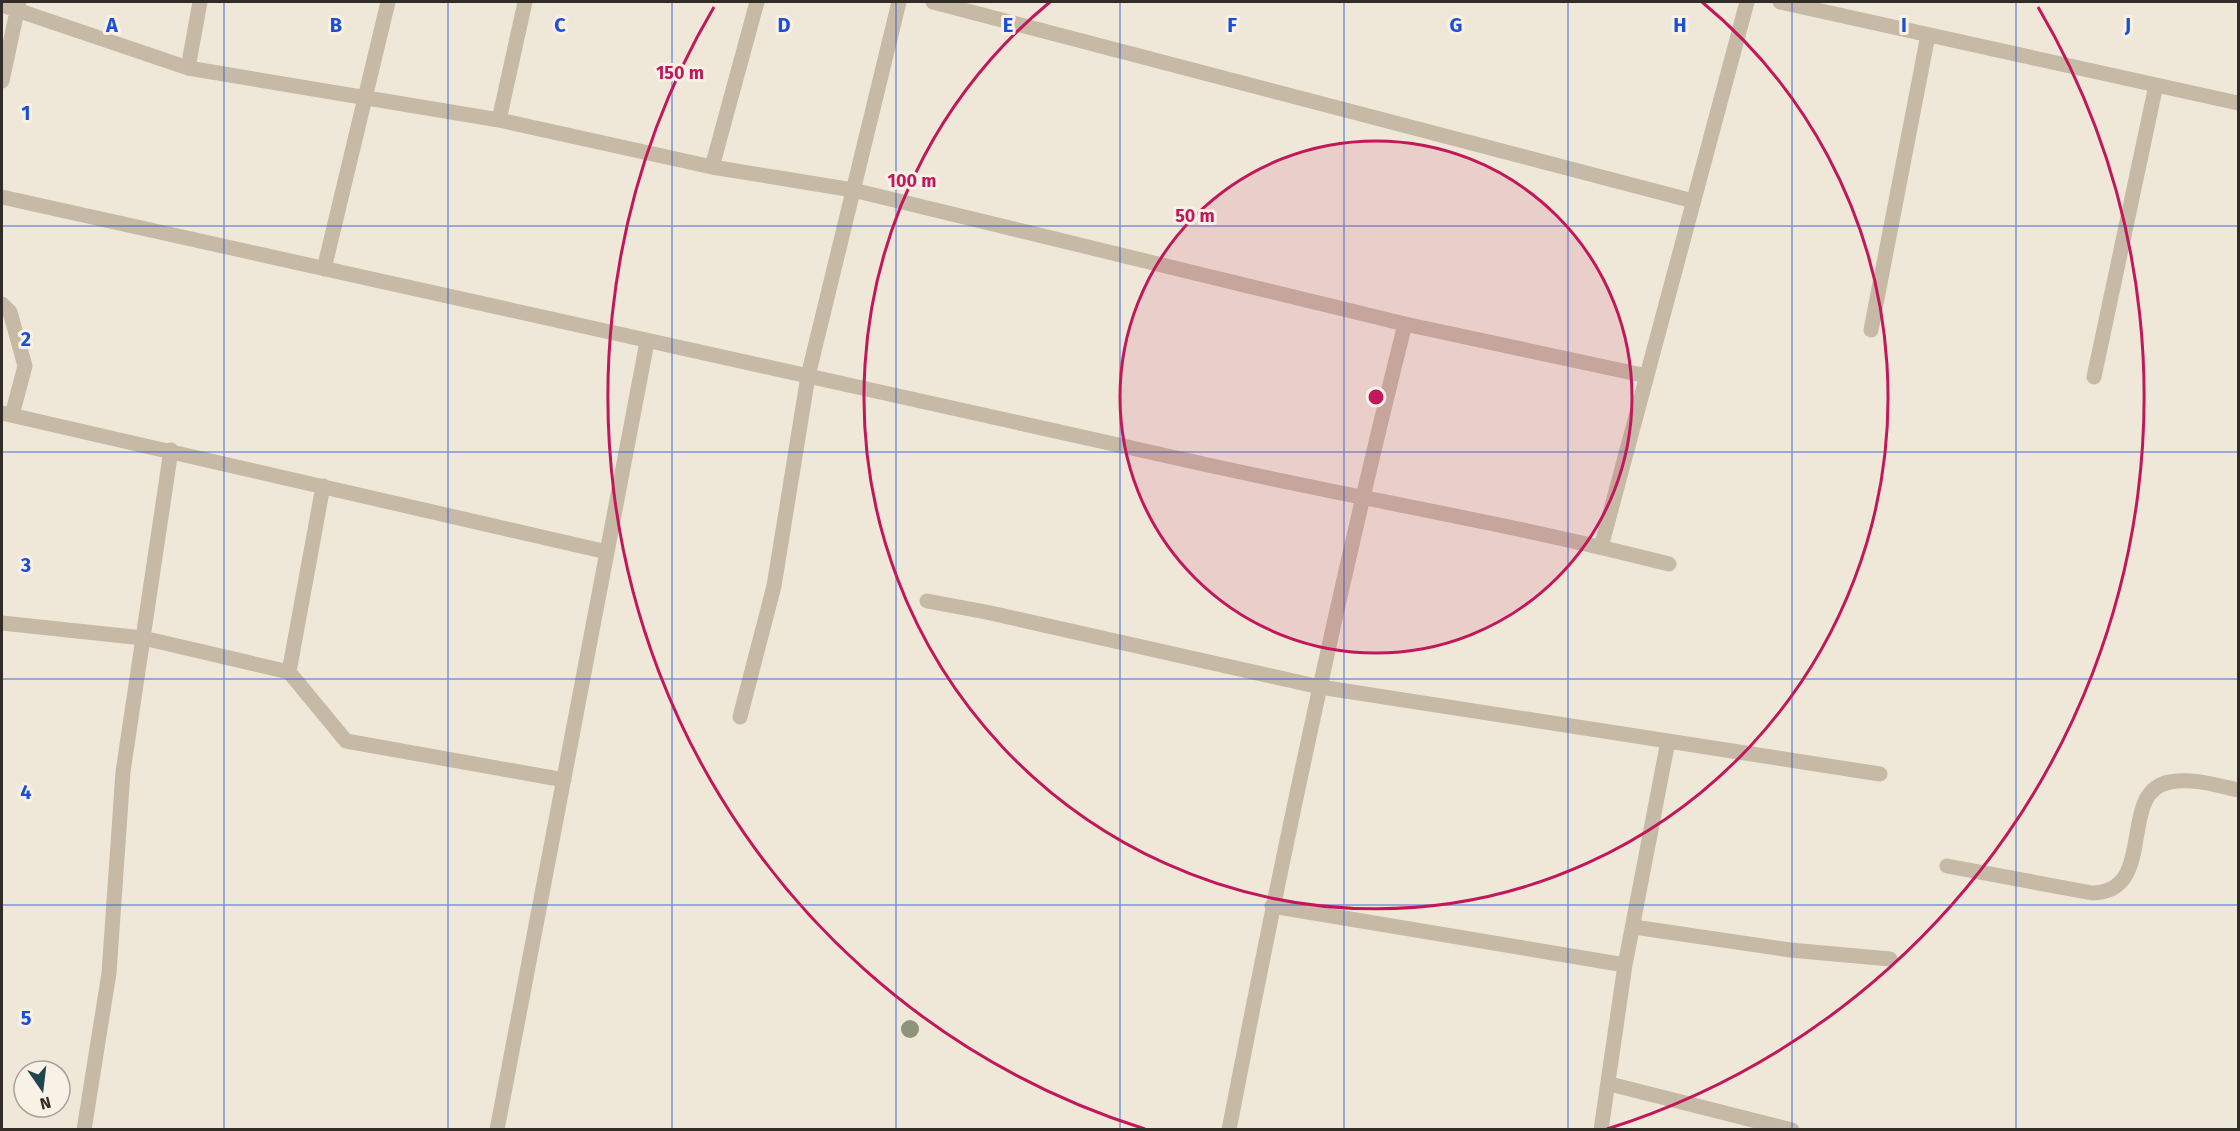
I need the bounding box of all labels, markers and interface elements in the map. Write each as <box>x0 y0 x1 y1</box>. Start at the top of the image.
text: A <box>105 13 119 37</box>
text: B <box>330 13 342 37</box>
text: C <box>554 13 566 37</box>
text: D <box>777 13 791 37</box>
text: E <box>1003 13 1013 37</box>
text: F <box>1227 13 1237 37</box>
text: G <box>1450 13 1462 37</box>
text: H <box>1673 13 1687 37</box>
text: I <box>1901 13 1907 37</box>
text: J <box>2124 13 2131 37</box>
text: 150 m <box>656 62 704 84</box>
text: 1 <box>21 101 31 125</box>
text: 100 m <box>888 170 936 192</box>
text: 50 m <box>1175 205 1215 227</box>
text: 2 <box>21 327 31 351</box>
centre of rings <box>1366 387 1386 407</box>
text: 3 <box>20 553 31 577</box>
text: 4 <box>20 780 32 804</box>
text: 5 <box>21 1006 32 1030</box>
north arrow <box>12 1059 72 1119</box>
text: N <box>38 1093 53 1114</box>

